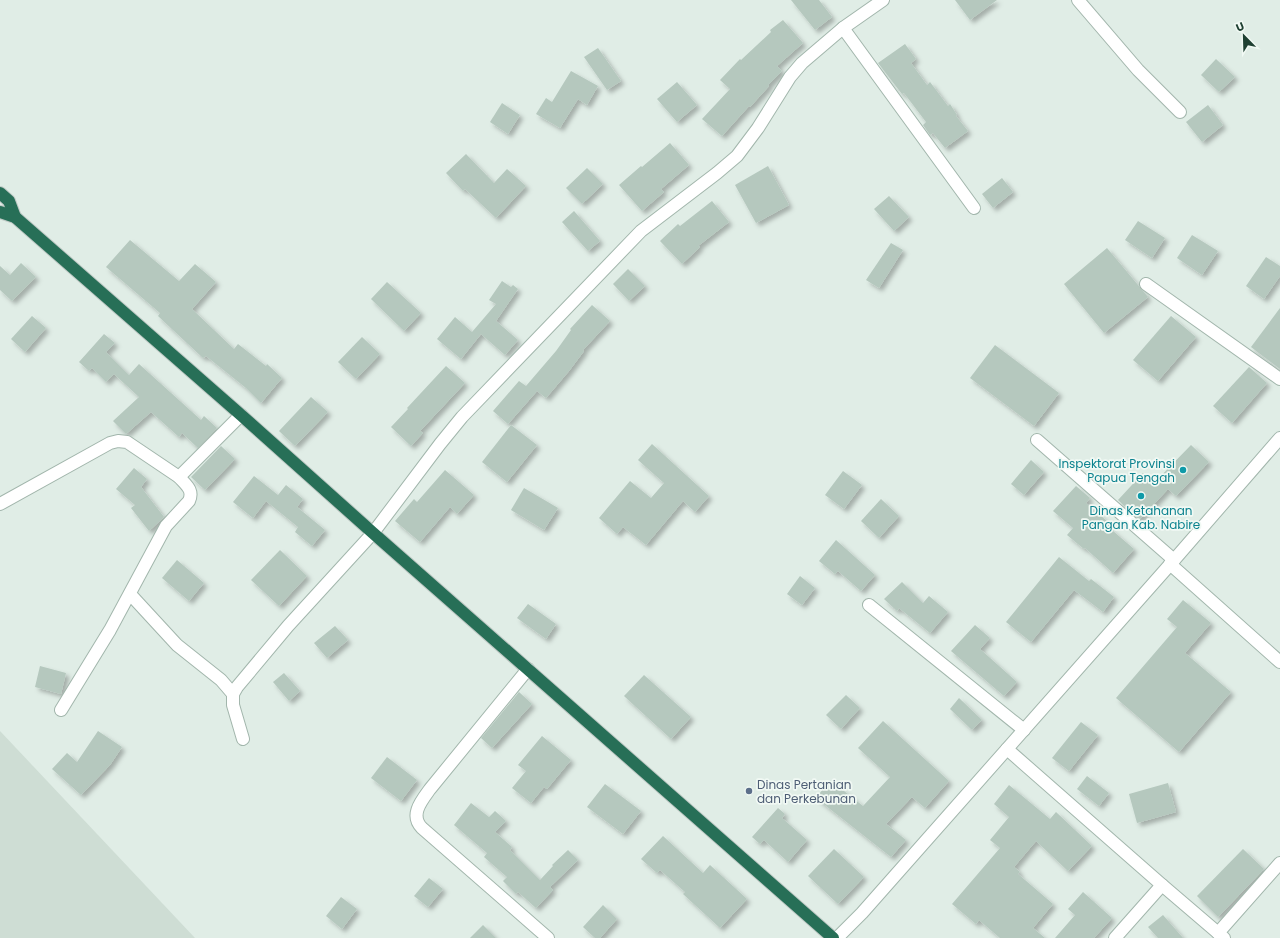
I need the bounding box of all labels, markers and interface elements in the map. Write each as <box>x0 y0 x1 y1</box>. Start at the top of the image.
north arrow <box>1224 16 1264 56</box>
text: U <box>1233 18 1247 36</box>
place label: Inspektorat Provinsi Papua Tengah <box>1058 455 1175 486</box>
marker: Inspektorat Provinsi Papua Tengah <box>1178 465 1188 475</box>
marker: Dinas Ketahanan Pangan Kab. Nabire <box>1136 491 1146 501</box>
place label: Dinas Ketahanan Pangan Kab. Nabire <box>1082 502 1200 533</box>
place label: Dinas Pertanian dan Perkebunan <box>757 776 856 807</box>
marker: Dinas Pertanian dan Perkebunan <box>744 786 754 796</box>

